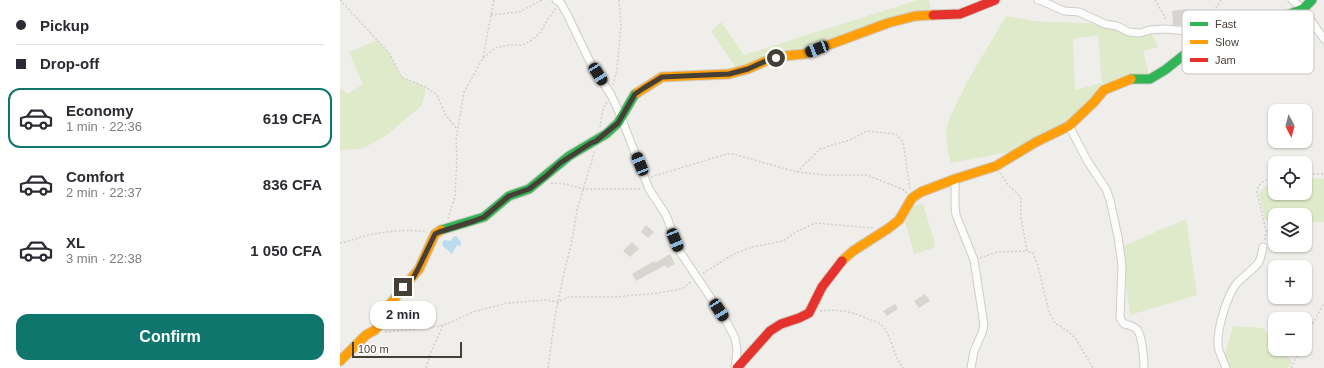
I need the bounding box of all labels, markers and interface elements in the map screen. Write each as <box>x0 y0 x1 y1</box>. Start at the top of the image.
legend <box>1182 10 1314 74</box>
text: Pickup <box>40 17 89 34</box>
text: Fast <box>1215 18 1236 30</box>
text: Slow <box>1215 36 1239 48</box>
car <box>804 39 830 59</box>
route start <box>767 49 785 67</box>
text: Jam <box>1215 54 1236 66</box>
text: Drop-off <box>40 55 99 72</box>
car <box>587 61 609 87</box>
icon: car <box>18 100 54 136</box>
text: Economy <box>66 102 134 119</box>
north arrow <box>1268 104 1312 148</box>
map controls <box>1268 104 1312 356</box>
text: 619 CFA <box>263 110 322 127</box>
text: 1 min · 22:36 <box>66 119 142 134</box>
car <box>630 151 650 177</box>
button: locate <box>1268 156 1312 200</box>
icon: car <box>18 166 54 202</box>
text: Comfort <box>66 168 124 185</box>
text: 836 CFA <box>263 176 322 193</box>
text: 2 min · 22:37 <box>66 185 142 200</box>
button: layers <box>1268 208 1312 252</box>
car <box>665 227 685 253</box>
icon: car <box>18 232 54 268</box>
text: XL <box>66 234 85 251</box>
text: 1 050 CFA <box>250 242 322 259</box>
text: 3 min · 22:38 <box>66 251 142 266</box>
button: + <box>1268 260 1312 304</box>
route end <box>394 278 412 296</box>
car <box>707 297 731 323</box>
callout: 2 min <box>370 301 436 329</box>
text: 2 min <box>386 307 420 322</box>
button: − <box>1268 312 1312 356</box>
button: Confirm <box>16 314 324 360</box>
scale bar <box>352 340 462 359</box>
text: 100 m <box>358 343 389 355</box>

